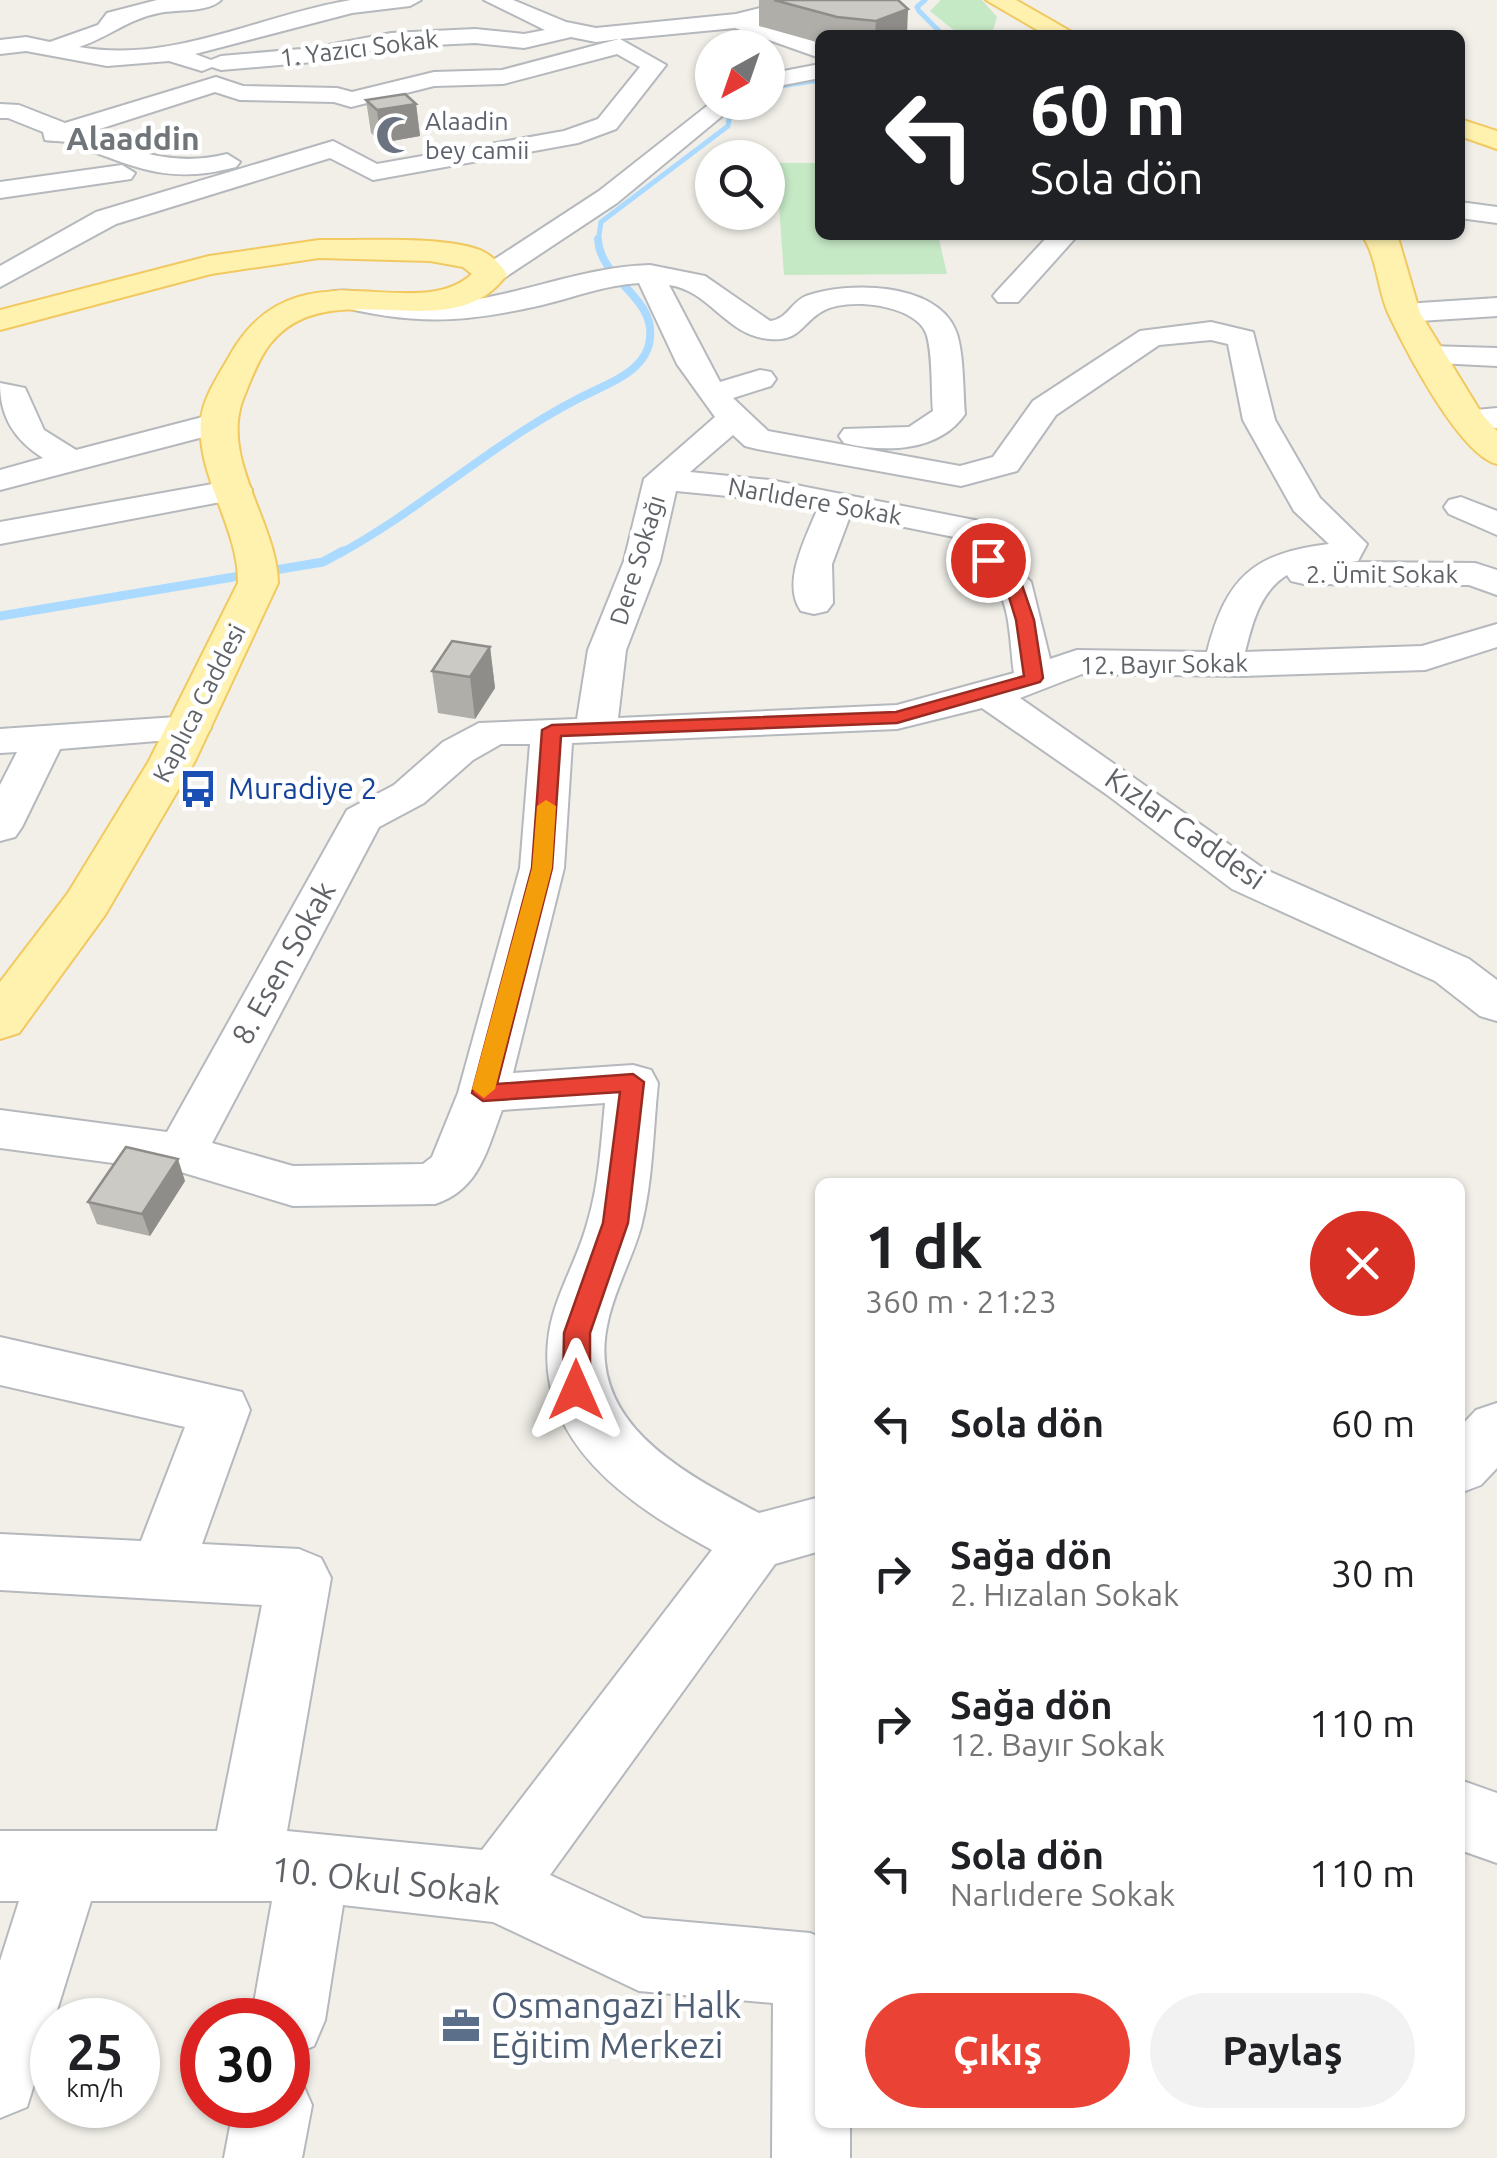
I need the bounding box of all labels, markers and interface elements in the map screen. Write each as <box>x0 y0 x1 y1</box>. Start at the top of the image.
street label: 1. Yazıcı Sokak <box>278 24 440 72</box>
north arrow <box>695 30 785 120</box>
map controls <box>695 30 785 230</box>
icon: left <box>865 70 995 200</box>
text: 60 m <box>1030 70 1186 148</box>
place label: Alaadin bey camii <box>425 107 529 164</box>
mosque icon: Alaadin bey camii <box>374 114 416 156</box>
district label: Alaaddin <box>66 120 200 156</box>
button: search <box>695 140 785 230</box>
text: Sola dön <box>1030 152 1204 203</box>
street label: Narlıdere Sokak <box>726 472 904 530</box>
street label: Dere Sokağı <box>604 492 670 628</box>
pin <box>946 518 1031 603</box>
icon: arrive <box>961 533 1016 588</box>
street label: 2. Ümit Sokak <box>1306 560 1458 588</box>
street label: Kaplıca Caddesi <box>147 619 251 787</box>
street label: 12. Bayır Sokak <box>1080 649 1249 679</box>
street label: Kızlar Caddesi <box>1099 761 1272 896</box>
bus stop icon: Muradiye 2 <box>177 768 219 810</box>
place label: Muradiye 2 <box>228 771 378 805</box>
street label: 8. Esen Sokak <box>224 875 342 1050</box>
button: close <box>1310 1211 1415 1316</box>
text: 1 dk <box>865 1212 983 1279</box>
text: 360 m · 21:23 <box>865 1283 1057 1319</box>
position arrow <box>524 1338 628 1442</box>
icon: left <box>865 1396 920 1451</box>
text: Sola dön <box>950 1402 1104 1444</box>
text: 60 m <box>1331 1402 1415 1444</box>
text: Sağa dön <box>950 1534 1112 1576</box>
icon: right <box>865 1546 920 1601</box>
text: 30 m <box>1331 1552 1415 1594</box>
text: 2. Hızalan Sokak <box>950 1576 1179 1612</box>
text: Sağa dön <box>950 1684 1112 1726</box>
icon: right <box>865 1696 920 1751</box>
text: 110 m <box>1309 1702 1415 1744</box>
text: 12. Bayır Sokak <box>950 1726 1165 1762</box>
text: Sola dön <box>950 1834 1104 1876</box>
icon: left <box>865 1846 920 1901</box>
street label: 10. Okul Sokak <box>270 1848 503 1912</box>
text: 110 m <box>1309 1852 1415 1894</box>
text: Narlıdere Sokak <box>950 1876 1175 1912</box>
place label: Osmangazi Halk Eğitim Merkezi <box>491 1985 742 2065</box>
button: Çıkış <box>865 1993 1130 2108</box>
button: Paylaş <box>1150 1993 1415 2108</box>
speed limit sign: 30 <box>180 1998 310 2128</box>
office icon: Osmangazi Halk Eğitim Merkezi <box>440 2005 482 2047</box>
text: 25 <box>67 2023 123 2079</box>
text: km/h <box>66 2074 124 2102</box>

